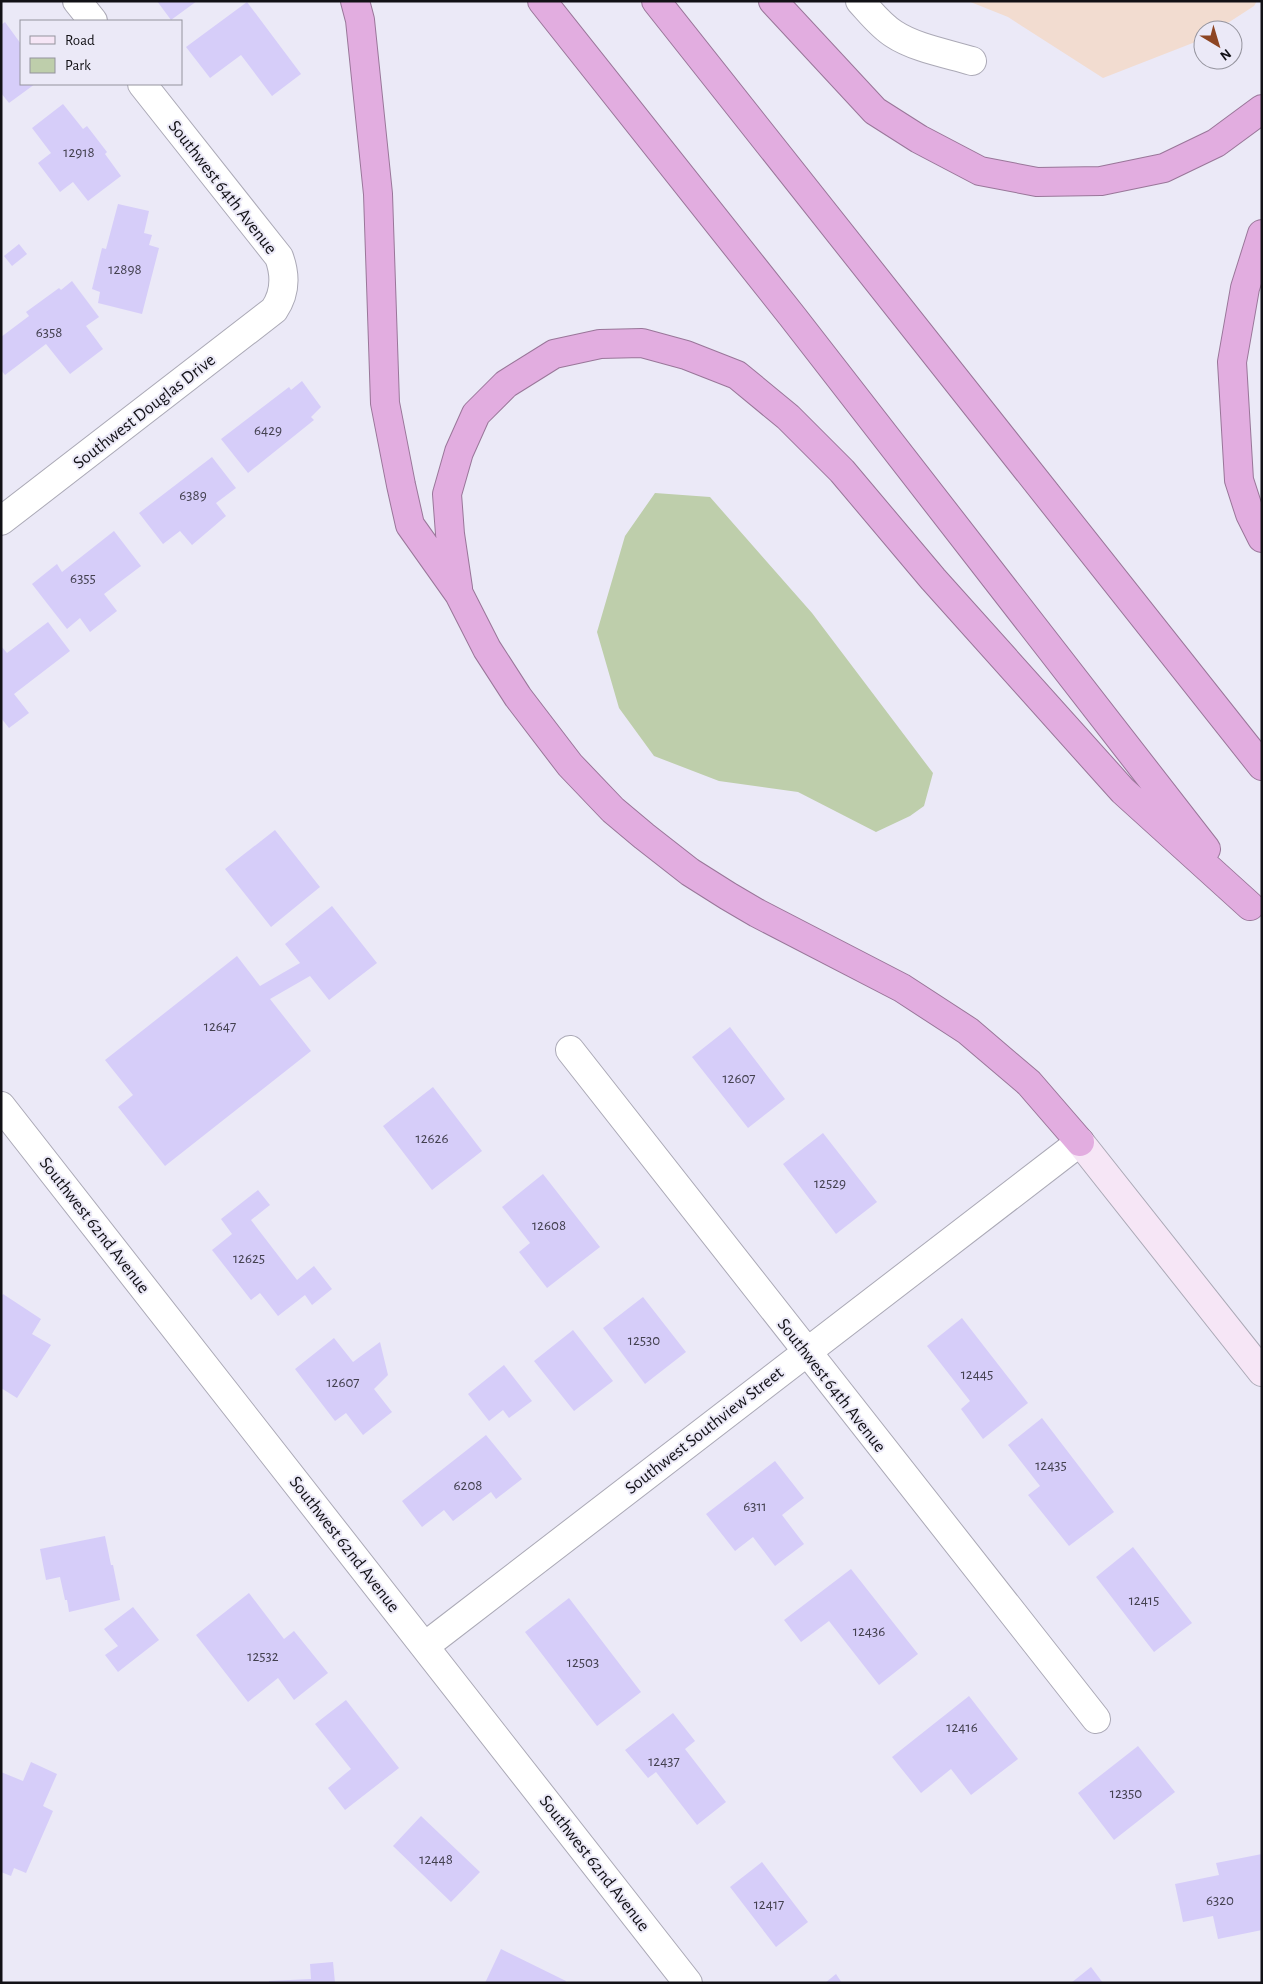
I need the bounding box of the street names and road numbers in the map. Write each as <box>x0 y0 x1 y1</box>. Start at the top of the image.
street label: Southwest 64th Avenue <box>165 117 280 258</box>
street label: Southwest Douglas Drive <box>70 351 219 473</box>
street label: Southwest 62nd Avenue <box>36 1154 153 1297</box>
street label: Southwest 64th Avenue <box>774 1315 889 1456</box>
street label: Southwest Southview Street <box>622 1363 787 1498</box>
street label: Southwest 62nd Avenue <box>286 1473 403 1616</box>
street label: Southwest 62nd Avenue <box>536 1792 653 1935</box>

